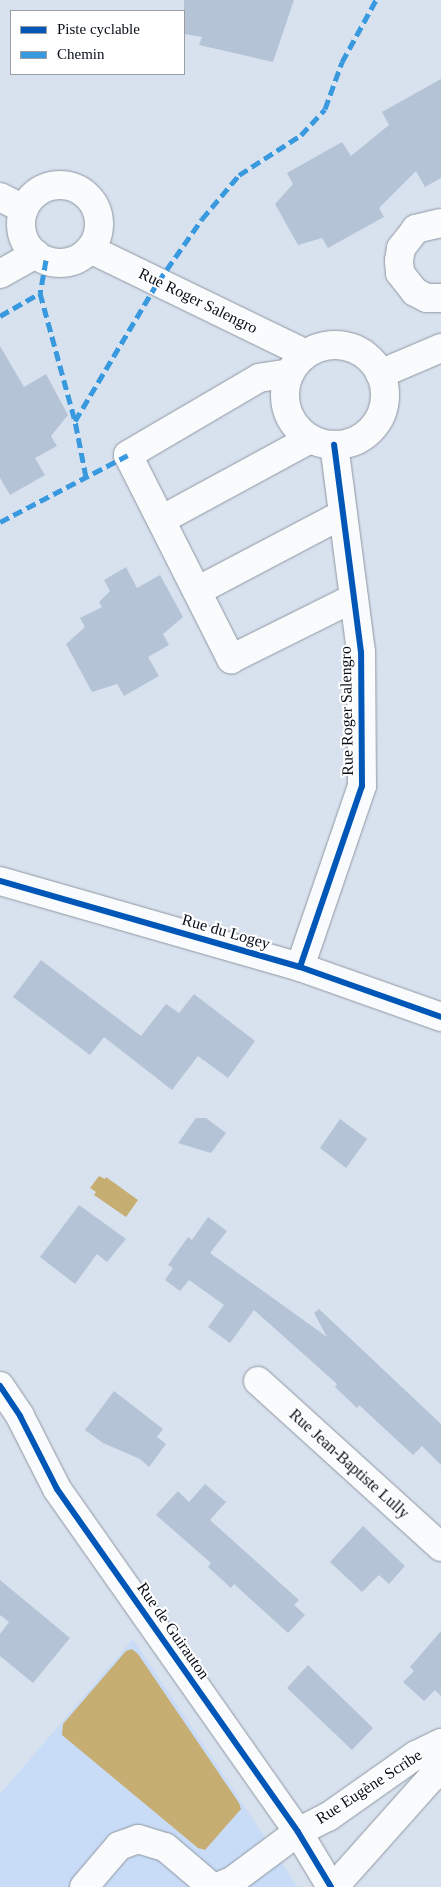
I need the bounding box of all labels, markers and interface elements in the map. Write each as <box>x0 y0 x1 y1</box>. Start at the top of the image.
legend <box>10 10 185 75</box>
text: Piste cyclable <box>57 21 140 37</box>
text: Chemin <box>57 46 105 62</box>
street label: Rue Roger Salengro <box>135 264 261 338</box>
street label: Rue Roger Salengro <box>336 646 358 776</box>
street label: Rue du Logey <box>180 910 272 954</box>
street label: Rue Jean-Baptiste Lully <box>285 1405 413 1523</box>
street label: Rue de Guirauton <box>133 1579 213 1683</box>
street label: Rue Eugène Scribe <box>312 1746 426 1828</box>

